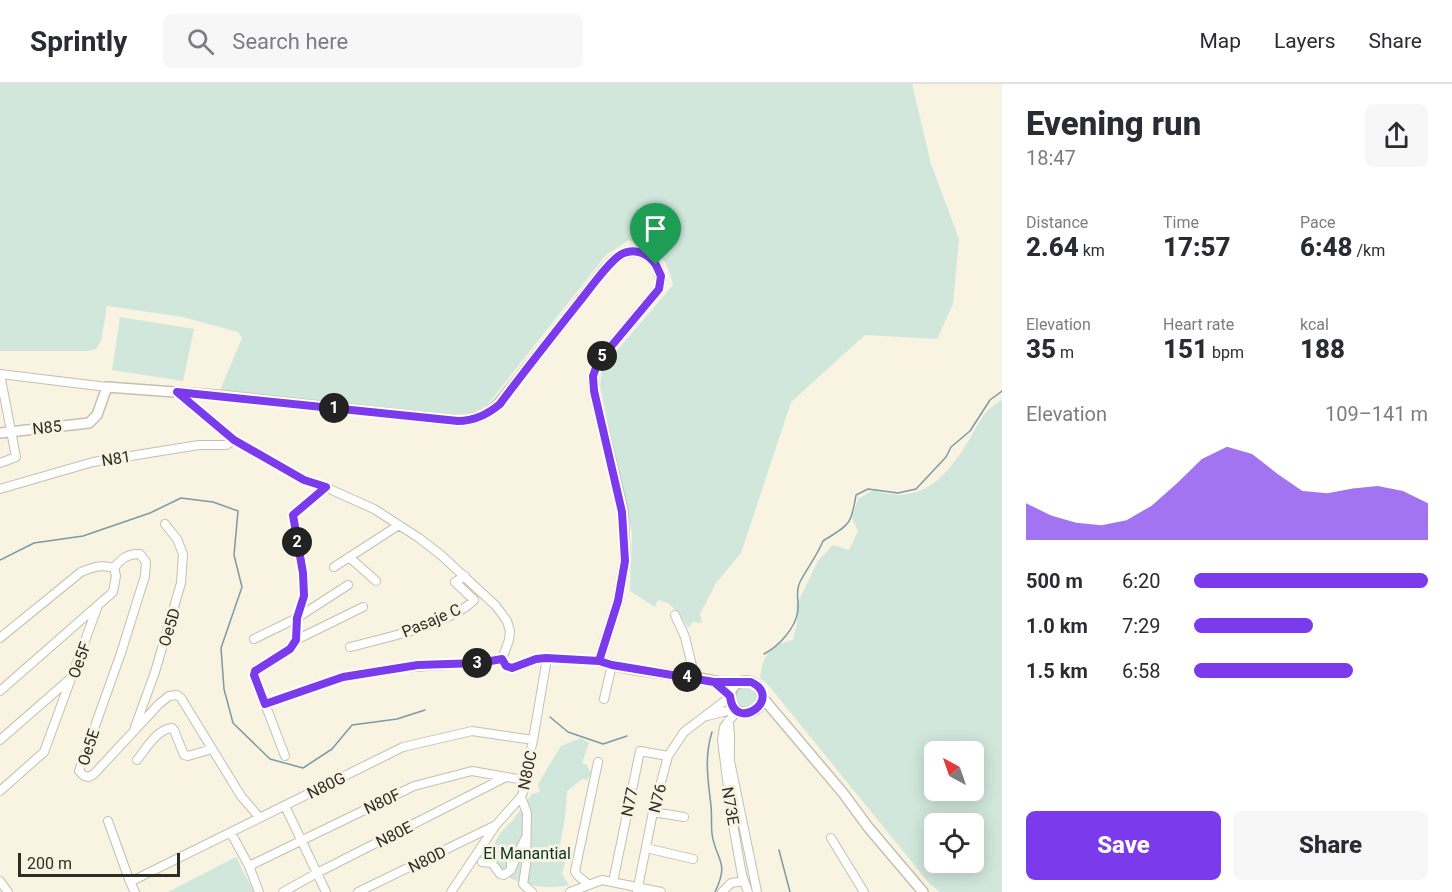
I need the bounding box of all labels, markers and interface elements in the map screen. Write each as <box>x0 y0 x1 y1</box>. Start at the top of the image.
search box <box>163 14 583 68</box>
text: Sprintly <box>30 25 127 58</box>
icon: search <box>184 25 217 58</box>
text: Search here <box>232 29 348 54</box>
text: Map <box>1199 29 1241 53</box>
text: Layers <box>1274 29 1335 53</box>
text: Share <box>1368 29 1422 53</box>
text: Evening run <box>1026 104 1201 143</box>
button: share <box>1365 104 1428 167</box>
text: 18:47 <box>1026 146 1076 170</box>
pin <box>630 203 681 265</box>
icon: arrive <box>639 212 672 245</box>
text: Distance <box>1026 213 1088 232</box>
text: Time <box>1163 213 1199 232</box>
text: Pace <box>1300 213 1336 232</box>
text: 2.64 <box>1026 232 1079 262</box>
text: 17:57 <box>1163 232 1231 262</box>
text: 6:48 <box>1300 232 1353 262</box>
text: km <box>1079 241 1105 260</box>
text: /km <box>1353 241 1385 260</box>
text: Elevation <box>1026 315 1091 334</box>
text: Heart rate <box>1163 315 1234 334</box>
text: kcal <box>1300 315 1329 334</box>
text: 35 <box>1026 334 1056 364</box>
text: 151 <box>1163 334 1208 364</box>
text: 188 <box>1300 334 1345 364</box>
pin: 5 <box>587 341 617 371</box>
text: m <box>1056 343 1074 362</box>
text: bpm <box>1208 343 1244 362</box>
text: 5 <box>597 346 607 365</box>
pin: 1 <box>319 393 349 423</box>
text: 1 <box>329 398 339 417</box>
text: Elevation <box>1026 402 1107 426</box>
text: 109–141 m <box>1325 402 1428 426</box>
street label: N85 <box>31 417 63 438</box>
street label: N81 <box>100 447 132 470</box>
pin: 2 <box>282 527 312 557</box>
text: 2 <box>292 532 302 551</box>
text: 500 m <box>1026 569 1083 593</box>
text: 6:20 <box>1122 569 1161 593</box>
street label: Pasaje C <box>399 600 464 641</box>
street label: Oe5D <box>155 606 184 649</box>
text: 1.0 km <box>1026 614 1088 638</box>
text: 7:29 <box>1122 614 1161 638</box>
street label: Oe5F <box>64 639 95 681</box>
pin: 3 <box>462 648 492 678</box>
text: 3 <box>472 653 482 672</box>
text: 1.5 km <box>1026 659 1088 683</box>
text: 6:58 <box>1122 659 1161 683</box>
pin: 4 <box>672 662 702 692</box>
text: 4 <box>682 667 692 686</box>
street label: Oe5E <box>74 726 103 768</box>
north arrow <box>924 741 984 801</box>
map controls <box>924 741 984 873</box>
street label: N80C <box>514 749 541 792</box>
street label: N80G <box>304 768 348 803</box>
street label: N76 <box>645 782 670 815</box>
street label: N80F <box>361 785 404 818</box>
street label: N73E <box>718 785 743 827</box>
street label: N77 <box>617 786 642 818</box>
button: Save <box>1026 811 1221 880</box>
button: Share <box>1233 811 1428 880</box>
button: locate <box>924 813 984 873</box>
street label: N80E <box>373 817 416 852</box>
street label: N80D <box>405 842 449 877</box>
park label: El Manantial <box>483 844 571 863</box>
scale bar <box>18 850 180 878</box>
text: 200 m <box>27 854 72 873</box>

